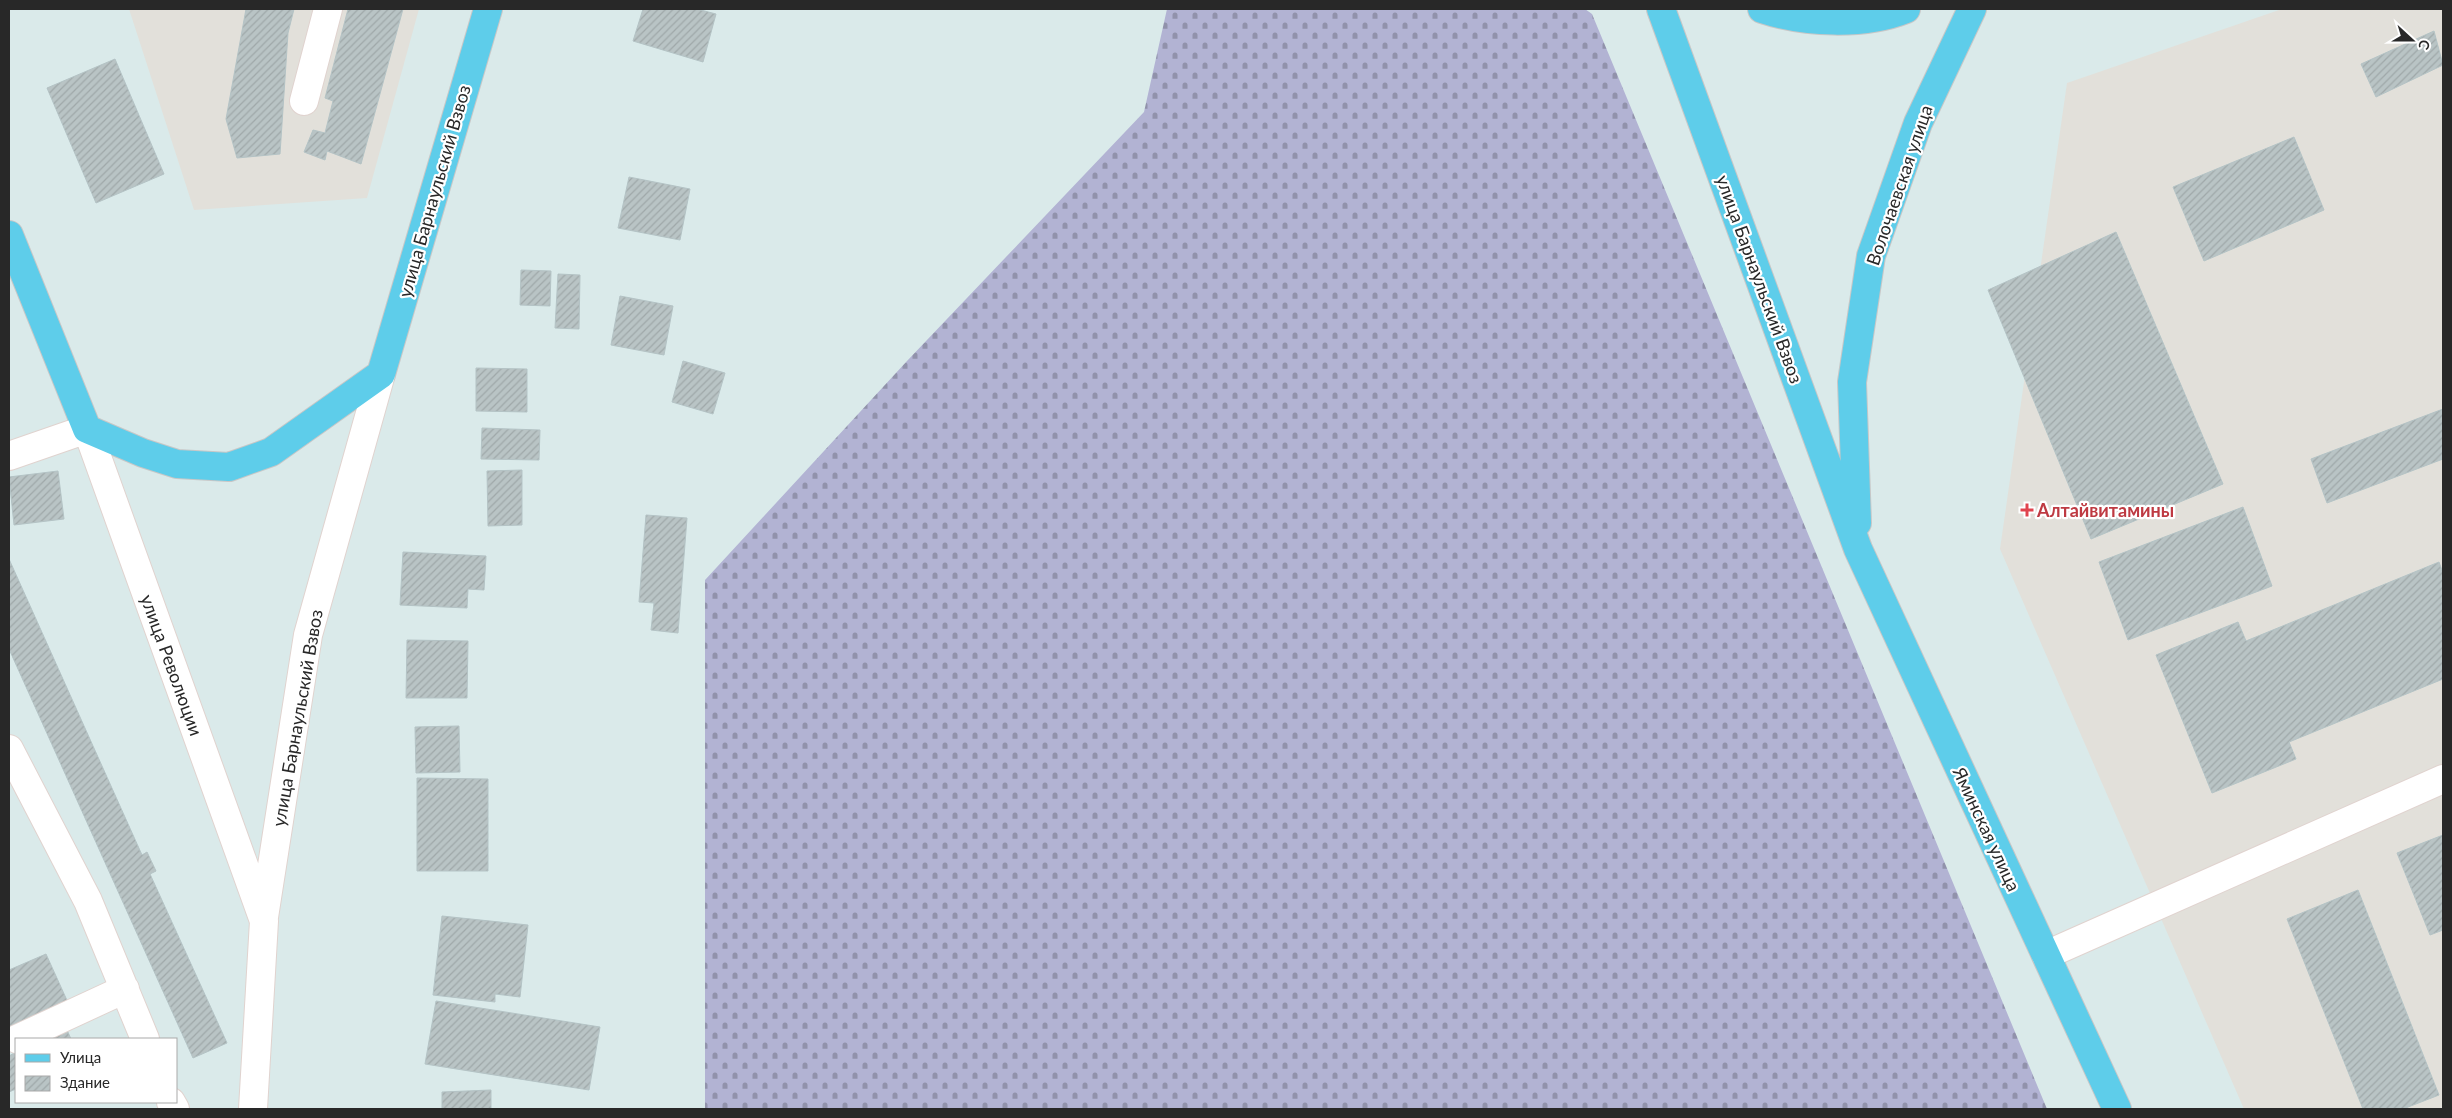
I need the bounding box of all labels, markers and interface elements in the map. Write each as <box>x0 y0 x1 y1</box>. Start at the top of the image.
north arrow <box>2387 15 2437 65</box>
text: С <box>2415 37 2434 53</box>
street label: улица Барнаульский Взвоз <box>393 82 475 300</box>
street label: Волочаевская улица <box>1861 102 1937 268</box>
street label: улица Барнаульский Взвоз <box>1712 172 1808 386</box>
place label: Алтайвитамины <box>2036 499 2174 521</box>
marker: Алтайвитамины <box>2021 504 2033 516</box>
street label: улица Революции <box>136 591 208 739</box>
street label: улица Барнаульский Взвоз <box>267 608 327 828</box>
street label: Яминская улица <box>1948 762 2025 895</box>
legend <box>15 1038 178 1103</box>
text: Улица <box>60 1048 101 1066</box>
text: Здание <box>60 1073 110 1091</box>

